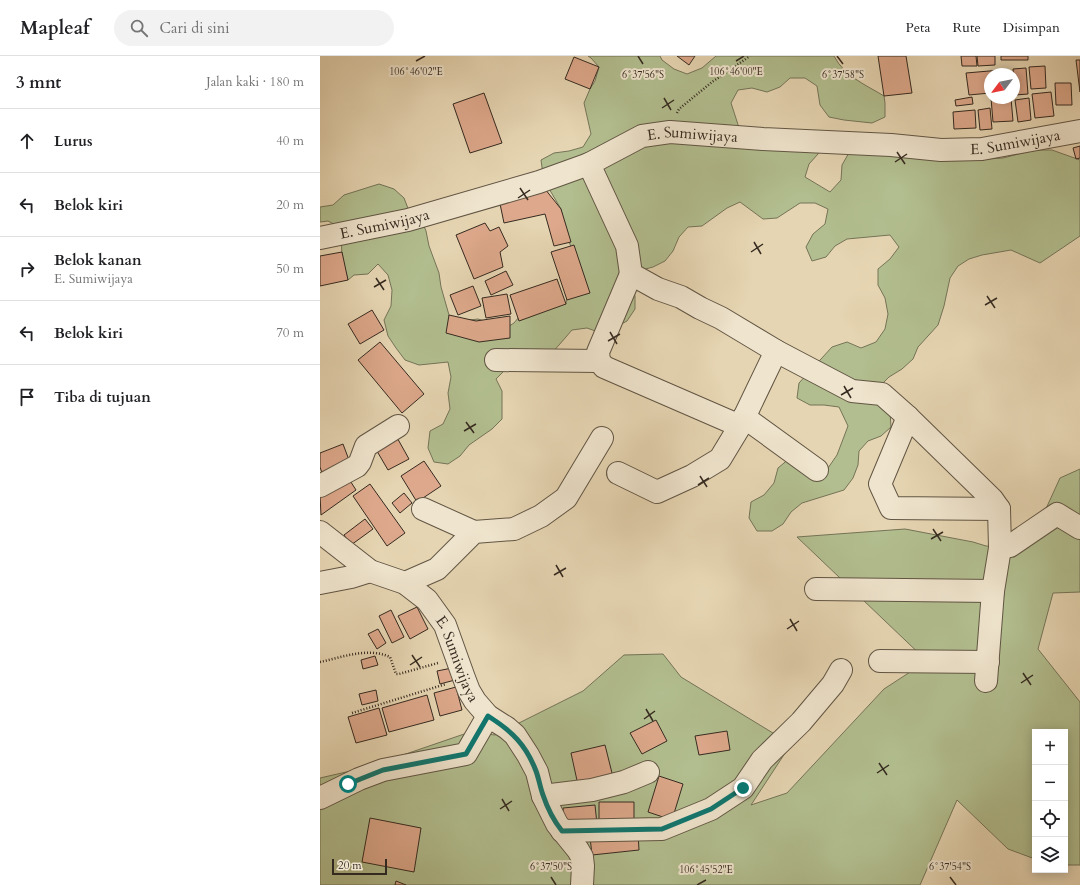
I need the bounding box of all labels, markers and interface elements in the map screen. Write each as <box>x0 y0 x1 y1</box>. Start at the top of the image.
search box <box>114 10 394 46</box>
text: Mapleaf <box>20 15 90 41</box>
icon: search <box>128 17 150 39</box>
text: Cari di sini <box>160 18 229 38</box>
text: Peta <box>905 18 931 37</box>
text: Rute <box>953 18 981 37</box>
text: Disimpan <box>1003 18 1060 37</box>
text: 106°46'02"E <box>389 65 443 79</box>
text: 106°46'00"E <box>709 65 763 79</box>
text: 6°37'56"S <box>622 68 664 82</box>
text: 6°37'58"S <box>822 68 864 82</box>
north arrow <box>984 68 1020 104</box>
text: 3 mnt <box>16 71 61 94</box>
text: Jalan kaki · 180 m <box>206 73 304 91</box>
street label: E. Sumiwijaya <box>646 122 739 147</box>
street label: E. Sumiwijaya <box>970 125 1062 159</box>
icon: ahead <box>16 130 38 152</box>
text: Lurus <box>54 131 93 151</box>
text: 40 m <box>276 132 304 150</box>
icon: left <box>16 194 38 216</box>
text: Belok kiri <box>54 195 123 215</box>
text: 20 m <box>276 196 304 214</box>
street label: E. Sumiwijaya <box>338 204 432 244</box>
text: Belok kanan <box>54 250 142 270</box>
icon: right <box>16 258 38 280</box>
text: 50 m <box>276 260 304 278</box>
text: E. Sumiwijaya <box>54 270 133 288</box>
icon: left <box>16 322 38 344</box>
text: Belok kiri <box>54 323 123 343</box>
text: 70 m <box>276 324 304 342</box>
icon: arrive <box>16 386 38 408</box>
text: Tiba di tujuan <box>54 387 151 407</box>
street label: E. Sumiwijaya <box>431 611 484 706</box>
map controls <box>1032 729 1068 873</box>
button: + <box>1032 729 1068 765</box>
button: − <box>1032 765 1068 801</box>
route start <box>339 775 357 793</box>
route end <box>734 779 752 797</box>
button: locate <box>1032 801 1068 837</box>
button: layers <box>1032 837 1068 873</box>
scale bar <box>332 857 387 876</box>
text: 20 m <box>338 858 362 873</box>
text: 6°37'50"S <box>530 860 572 874</box>
text: 6°37'54"S <box>929 860 971 874</box>
text: 106°45'52"E <box>679 863 733 877</box>

